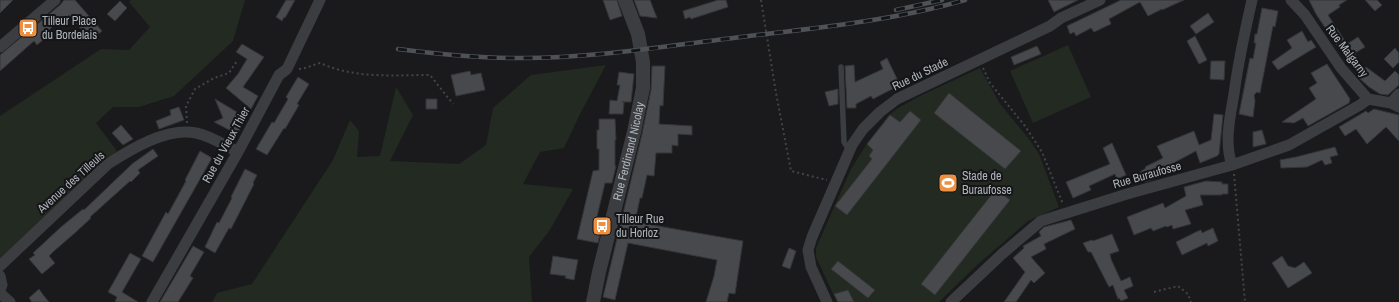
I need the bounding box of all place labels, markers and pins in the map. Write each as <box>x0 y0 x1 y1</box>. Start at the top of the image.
place label: Tilleur Place du Bordelais <box>42 13 97 43</box>
bus stop icon: Tilleur Place du Bordelais <box>17 17 39 39</box>
place label: Stade de Buraufosse <box>962 168 1012 198</box>
sports icon: Stade de Buraufosse <box>937 172 959 194</box>
place label: Tilleur Rue du Horloz <box>616 211 664 241</box>
bus stop icon: Tilleur Rue du Horloz <box>591 215 613 237</box>

